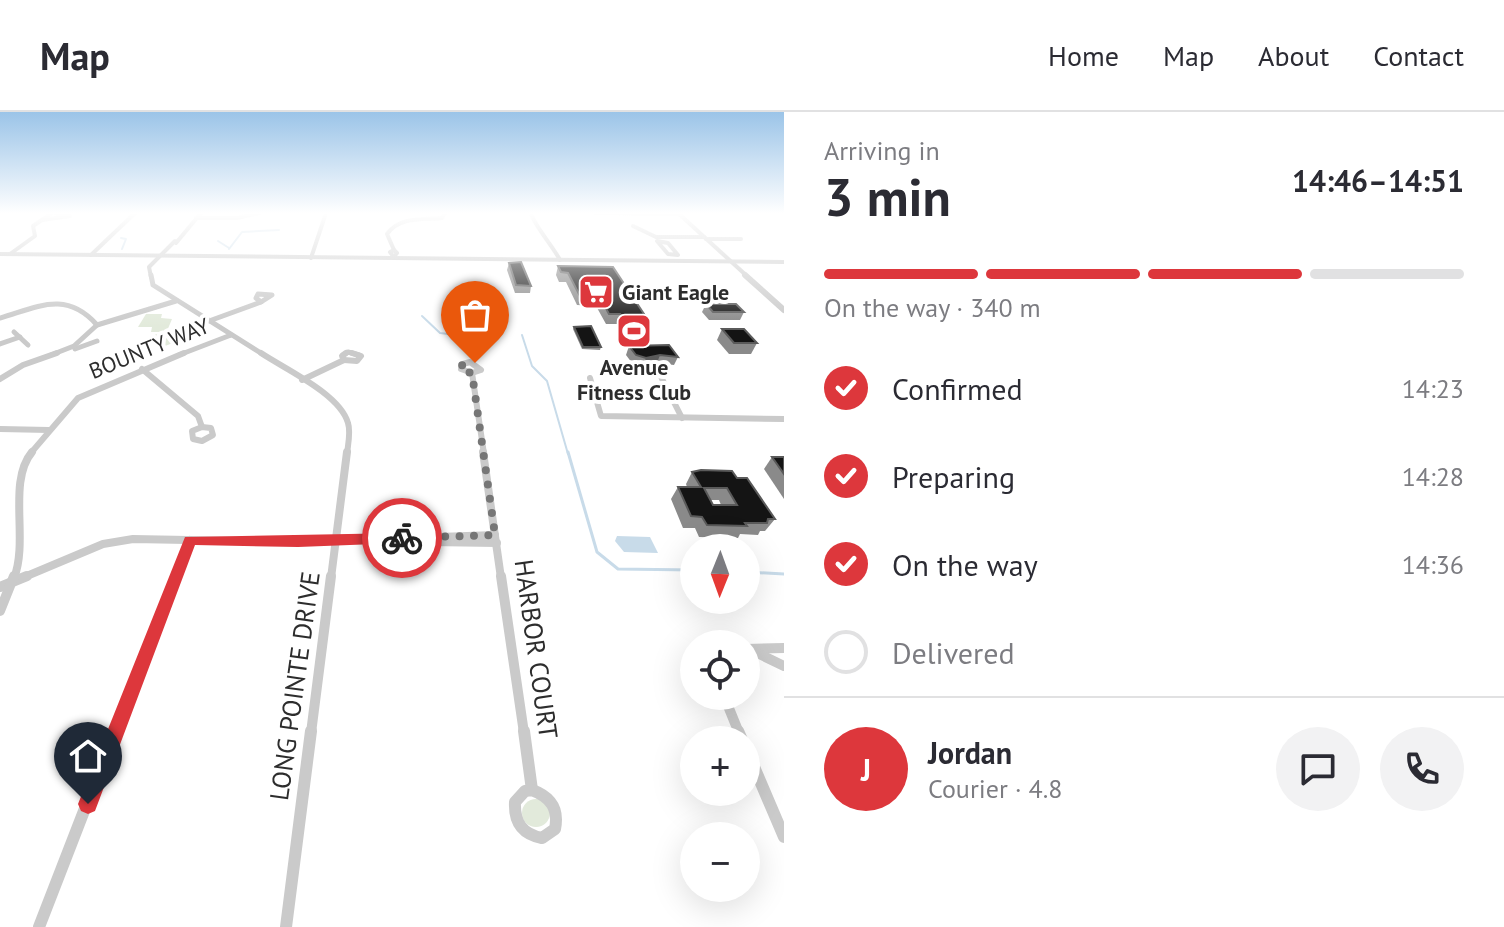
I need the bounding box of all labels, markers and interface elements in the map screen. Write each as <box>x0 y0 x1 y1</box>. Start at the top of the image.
text: Map <box>40 31 110 80</box>
text: Home <box>1048 37 1119 74</box>
text: Map <box>1163 37 1214 74</box>
text: About <box>1258 37 1329 74</box>
text: Contact <box>1373 37 1464 74</box>
text: Arriving in <box>824 134 940 167</box>
text: 14:46–14:51 <box>1292 161 1464 200</box>
text: 3 min <box>824 163 951 230</box>
supermarket icon: Giant Eagle <box>577 273 615 311</box>
place label: Giant Eagle <box>622 278 729 306</box>
pin <box>441 281 509 363</box>
text: On the way · 340 m <box>824 291 1041 324</box>
icon: bag <box>453 293 497 337</box>
street label: BOUNTY WAY <box>85 311 214 385</box>
sports icon: Avenue Fitness Club <box>615 312 653 350</box>
place label: Avenue Fitness Club <box>577 353 691 406</box>
icon: check <box>824 366 868 410</box>
text: Confirmed <box>892 369 1023 408</box>
text: 14:23 <box>1402 372 1464 405</box>
icon: check <box>824 454 868 498</box>
text: Preparing <box>892 457 1015 496</box>
text: 14:28 <box>1402 460 1464 493</box>
courier <box>362 498 442 578</box>
icon: bike <box>380 516 424 560</box>
north arrow <box>680 534 760 614</box>
map controls <box>680 534 760 902</box>
icon: check <box>824 542 868 586</box>
text: On the way <box>892 545 1038 584</box>
text: 14:36 <box>1402 548 1464 581</box>
street label: HARBOR COURT <box>508 557 565 741</box>
street label: LONG POINTE DRIVE <box>262 569 327 803</box>
button: locate <box>680 630 760 710</box>
text: Delivered <box>892 633 1015 672</box>
pin <box>54 722 122 804</box>
button: + <box>680 726 760 806</box>
button: chat <box>1276 727 1360 811</box>
button: phone <box>1380 727 1464 811</box>
text: Jordan <box>928 733 1012 772</box>
icon: home <box>66 734 110 778</box>
text: J <box>861 750 871 789</box>
text: Courier · 4.8 <box>928 772 1062 805</box>
button: − <box>680 822 760 902</box>

